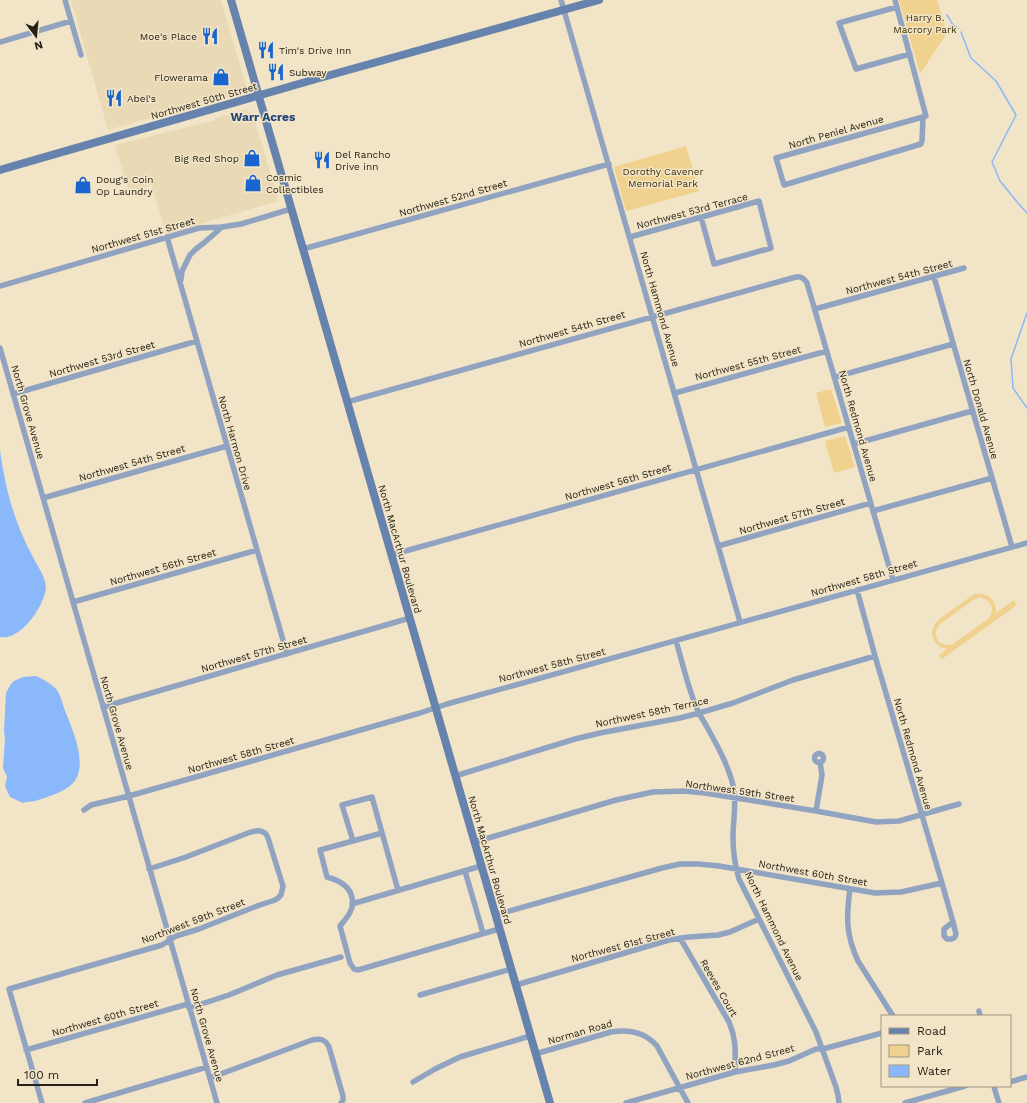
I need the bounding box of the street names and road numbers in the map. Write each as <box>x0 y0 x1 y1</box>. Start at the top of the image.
street label: Northwest 50th Street <box>150 80 259 121</box>
street label: North Peniel Avenue <box>787 113 885 151</box>
street label: Northwest 52nd Street <box>398 177 509 219</box>
street label: Northwest 53rd Terrace <box>635 191 749 231</box>
street label: Northwest 51st Street <box>90 215 197 255</box>
street label: North Hammond Avenue <box>638 250 682 368</box>
street label: Northwest 54th Street <box>844 257 954 297</box>
street label: Northwest 54th Street <box>518 308 627 349</box>
street label: Northwest 53rd Street <box>48 338 157 379</box>
street label: Northwest 55th Street <box>694 343 803 383</box>
street label: North Donald Avenue <box>961 358 1001 461</box>
street label: North Grove Avenue <box>9 364 47 461</box>
street label: North Redmond Avenue <box>837 369 879 483</box>
street label: North Harmon Drive <box>216 394 254 492</box>
street label: Northwest 54th Street <box>78 442 187 483</box>
street label: Northwest 56th Street <box>564 461 673 502</box>
street label: North MacArthur Boulevard <box>376 484 424 614</box>
street label: Northwest 57th Street <box>738 495 847 536</box>
street label: Northwest 56th Street <box>109 546 218 587</box>
street label: Northwest 58th Street <box>810 557 919 598</box>
street label: Northwest 57th Street <box>200 633 309 674</box>
street label: Northwest 58th Street <box>497 645 607 685</box>
street label: North Grove Avenue <box>98 675 136 772</box>
street label: Northwest 58th Terrace <box>594 695 710 729</box>
street label: North Redmond Avenue <box>892 697 934 811</box>
street label: Northwest 58th Street <box>187 734 296 775</box>
street label: Northwest 59th Street <box>685 778 796 804</box>
street label: North MacArthur Boulevard <box>466 795 514 925</box>
street label: Northwest 60th Street <box>758 858 869 888</box>
street label: North Hammond Avenue <box>743 870 805 982</box>
street label: Northwest 59th Street <box>140 896 247 946</box>
street label: Northwest 61st Street <box>570 926 677 964</box>
street label: Reeves Court <box>698 957 740 1019</box>
street label: North Grove Avenue <box>188 987 226 1084</box>
street label: Northwest 60th Street <box>50 997 160 1038</box>
street label: Norman Road <box>546 1018 614 1046</box>
street label: Northwest 62nd Street <box>684 1042 796 1082</box>

